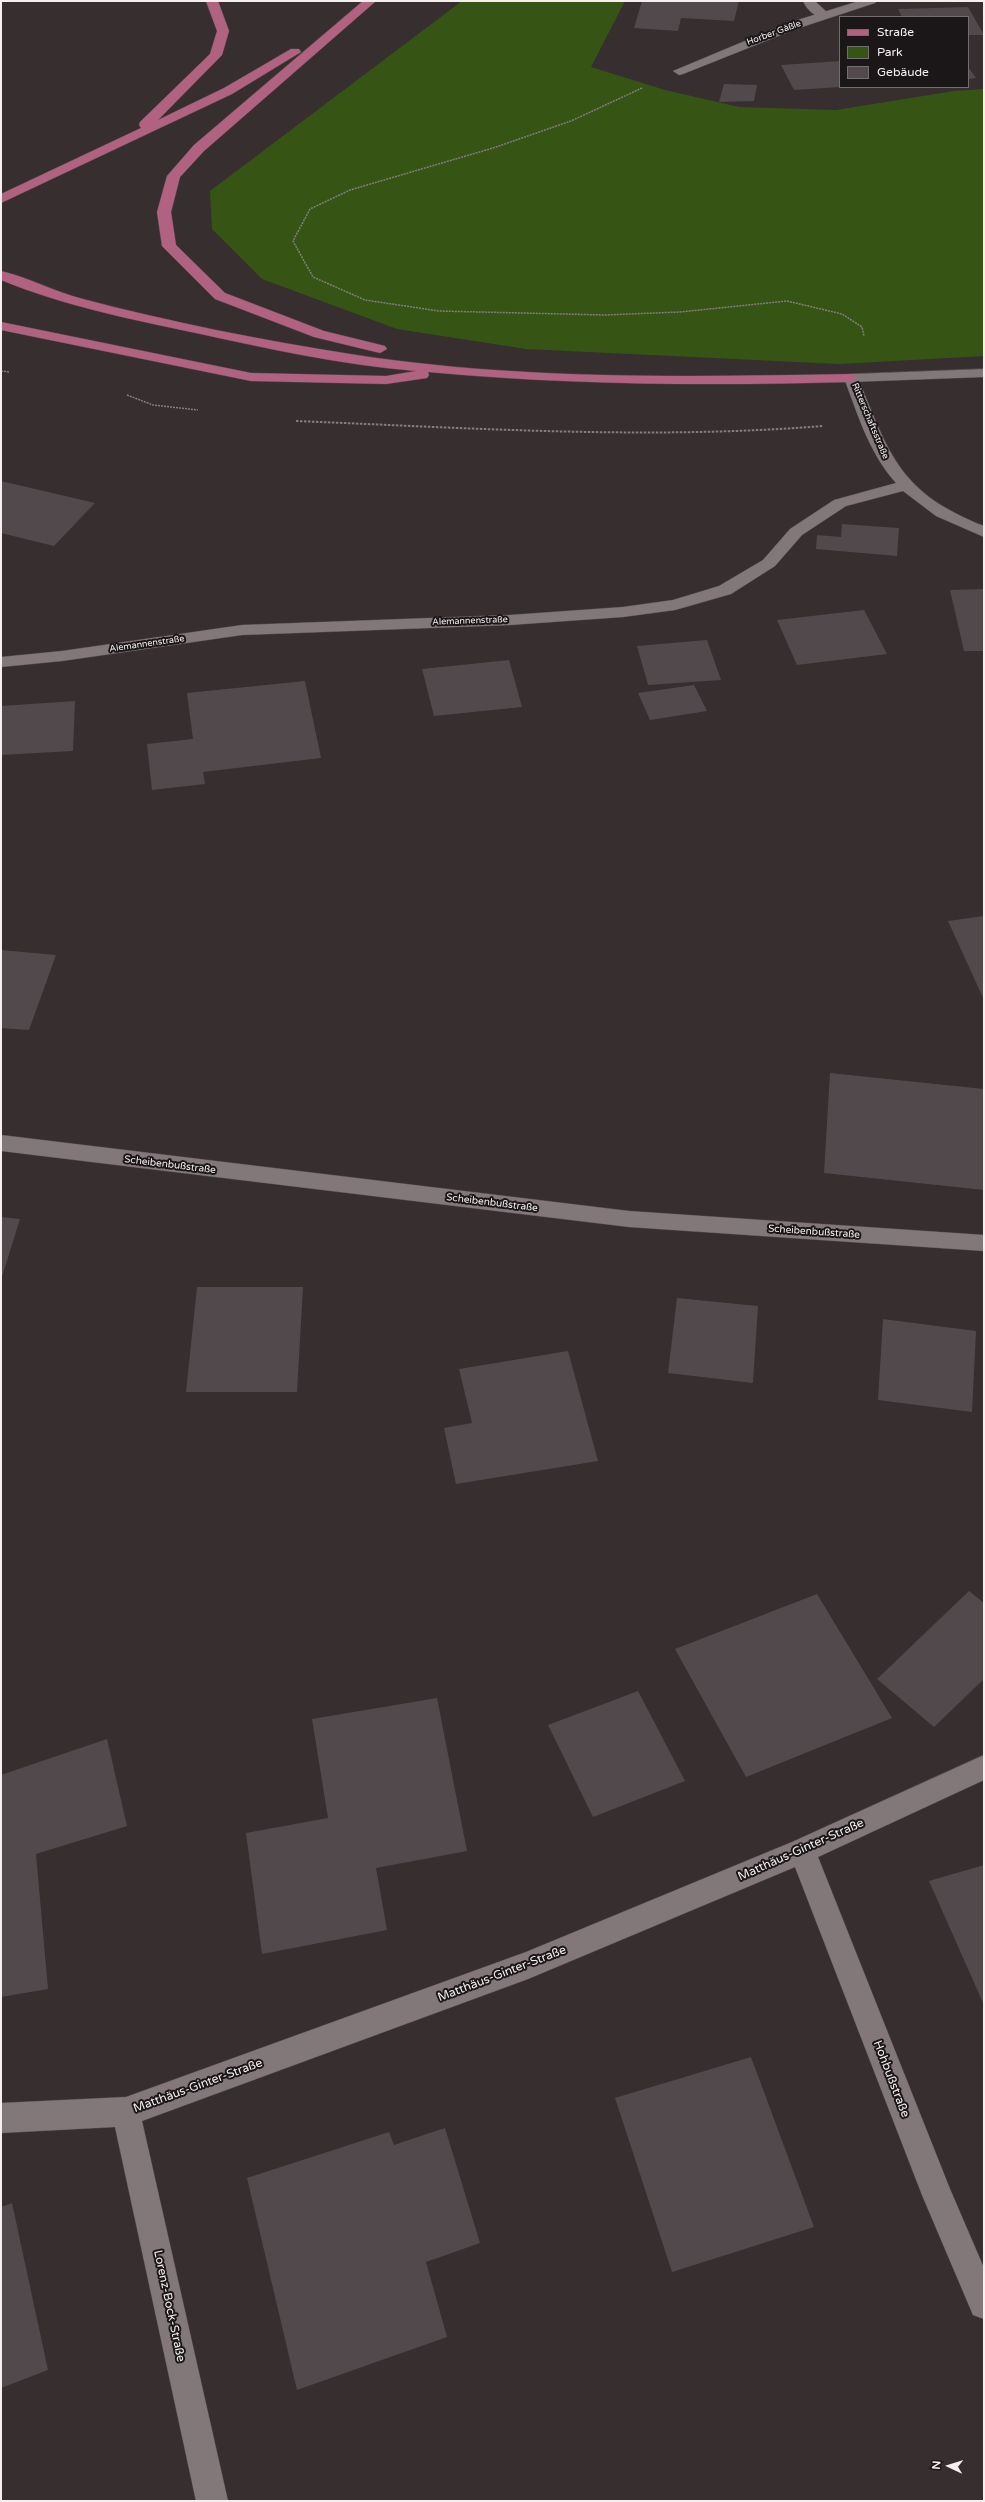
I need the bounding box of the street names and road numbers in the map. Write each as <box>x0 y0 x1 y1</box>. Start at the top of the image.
street label: Horber Gäßle <box>745 18 803 48</box>
street label: Ritterschaftsstraße <box>849 381 891 461</box>
street label: Alemannenstraße <box>432 614 508 628</box>
street label: Alemannenstraße <box>109 633 185 655</box>
street label: Scheibenbußstraße <box>124 1153 216 1177</box>
street label: Scheibenbußstraße <box>446 1191 538 1215</box>
street label: Scheibenbußstraße <box>768 1223 860 1241</box>
street label: Matthäus-Ginter-Straße <box>736 1816 866 1884</box>
street label: Matthäus-Ginter-Straße <box>436 1943 568 2005</box>
street label: Hohbußstraße <box>870 2038 912 2120</box>
street label: Matthäus-Ginter-Straße <box>132 2056 264 2116</box>
street label: Lorenz-Bock-Straße <box>150 2249 188 2363</box>

